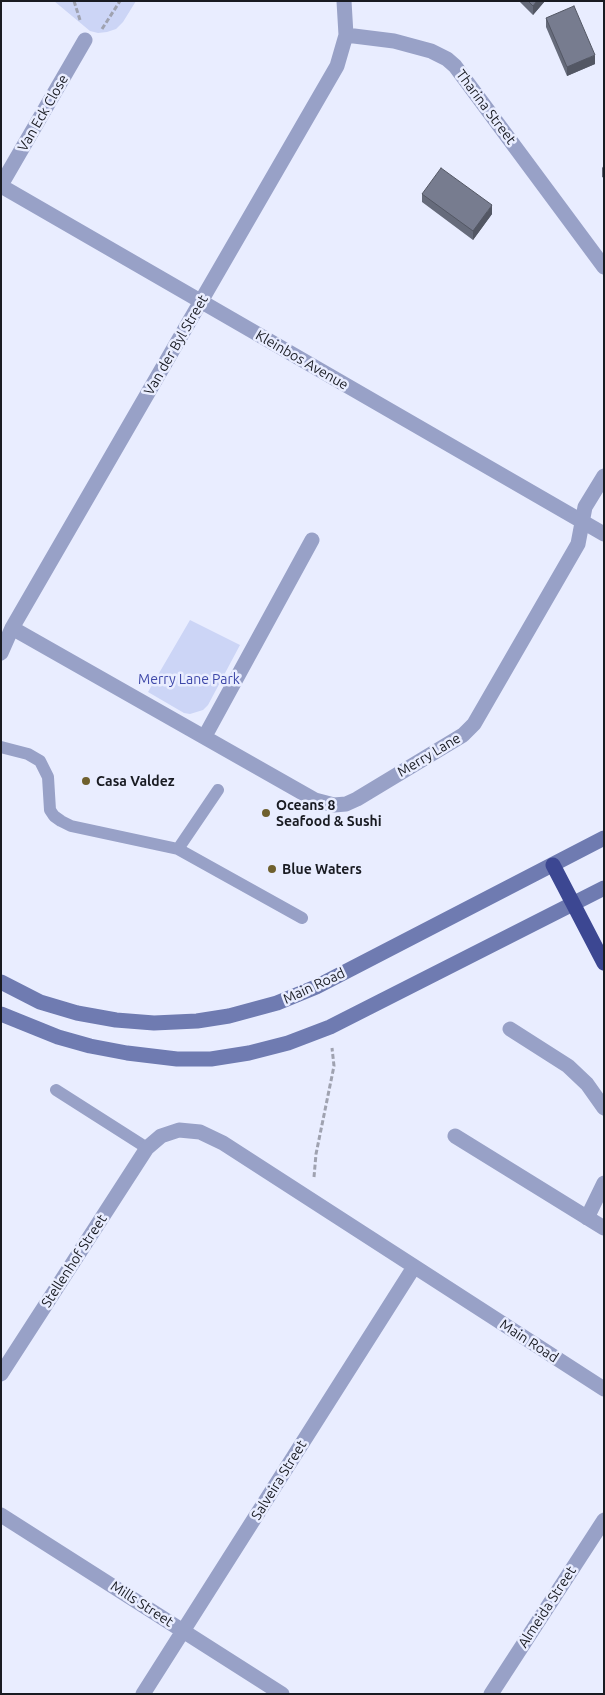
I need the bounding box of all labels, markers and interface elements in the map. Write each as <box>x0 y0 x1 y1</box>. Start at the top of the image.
street label: Tharina Street <box>452 66 520 148</box>
street label: Van Eck Close <box>14 72 72 154</box>
street label: Van der Byl Street <box>140 292 212 398</box>
street label: Kleinbos Avenue <box>253 327 351 393</box>
park label: Merry Lane Park <box>138 671 240 687</box>
street label: Merry Lane <box>394 730 464 780</box>
place label: Casa Valdez <box>96 773 175 789</box>
marker: Casa Valdez <box>80 775 92 787</box>
place label: Oceans 8 Seafood & Sushi <box>276 797 382 830</box>
marker: Oceans 8 Seafood & Sushi <box>260 807 272 819</box>
place label: Blue Waters <box>282 861 362 877</box>
marker: Blue Waters <box>266 863 278 875</box>
street label: Main Road <box>280 964 348 1008</box>
street label: Stellenhof Street <box>38 1211 110 1311</box>
street label: Main Road <box>497 1316 561 1366</box>
street label: Salveira Street <box>248 1437 310 1523</box>
street label: Almeida Street <box>514 1563 580 1651</box>
street label: Mills Street <box>108 1578 176 1630</box>

